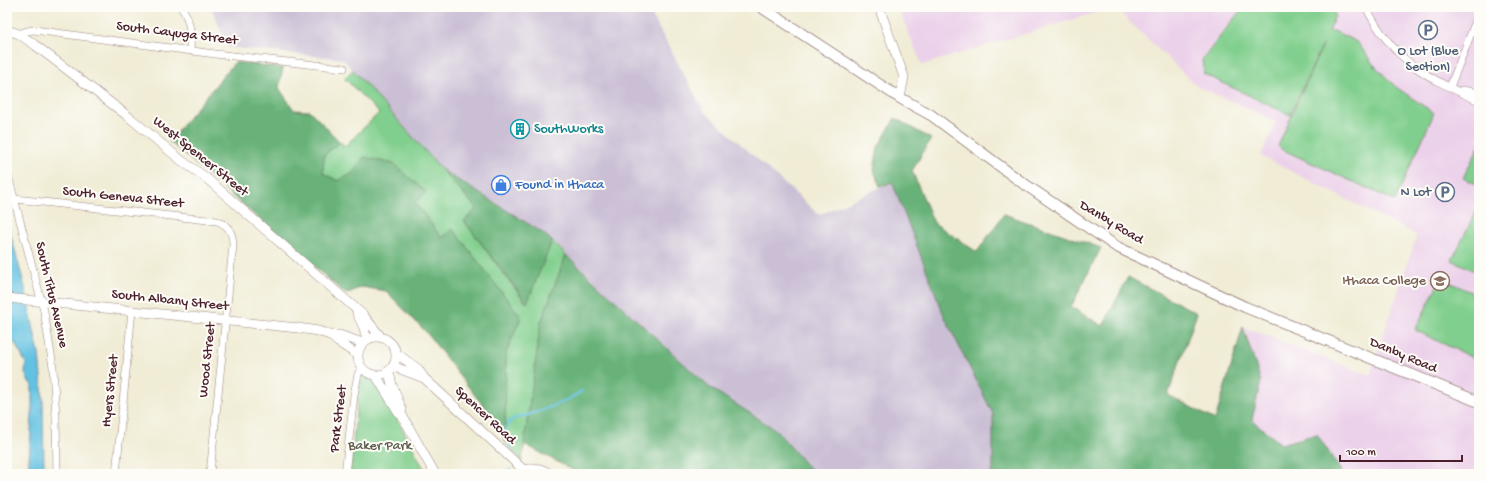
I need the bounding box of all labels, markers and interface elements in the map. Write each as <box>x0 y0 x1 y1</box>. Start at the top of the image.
street label: South Cayuga Street <box>115 18 240 50</box>
parking icon: O Lot (Blue Section) <box>1417 19 1439 41</box>
place label: O Lot (Blue Section) <box>1397 43 1459 76</box>
street label: West Spencer Street <box>149 113 252 202</box>
building icon: SouthWorks <box>509 118 531 140</box>
place label: SouthWorks <box>534 121 604 138</box>
shop icon: Found in Ithaca <box>490 174 512 196</box>
place label: Found in Ithaca <box>514 177 605 194</box>
parking icon: N Lot <box>1434 181 1456 203</box>
street label: South Geneva Street <box>62 183 186 213</box>
place label: N Lot <box>1400 184 1432 201</box>
street label: Danby Road <box>1075 197 1148 250</box>
street label: South Titus Avenue <box>31 240 72 350</box>
school or university icon: Ithaca College <box>1429 270 1451 292</box>
place label: Ithaca College <box>1342 273 1427 290</box>
street label: South Albany Street <box>111 286 231 316</box>
street label: Wood Street <box>196 320 221 398</box>
street label: Danby Road <box>1366 334 1441 379</box>
street label: Hyers Street <box>99 353 123 428</box>
street label: Park Street <box>326 383 352 454</box>
street label: Spencer Road <box>451 383 521 450</box>
scale bar <box>1340 437 1462 463</box>
park label: Baker Park <box>347 438 413 455</box>
text: 100 m <box>1345 446 1376 460</box>

